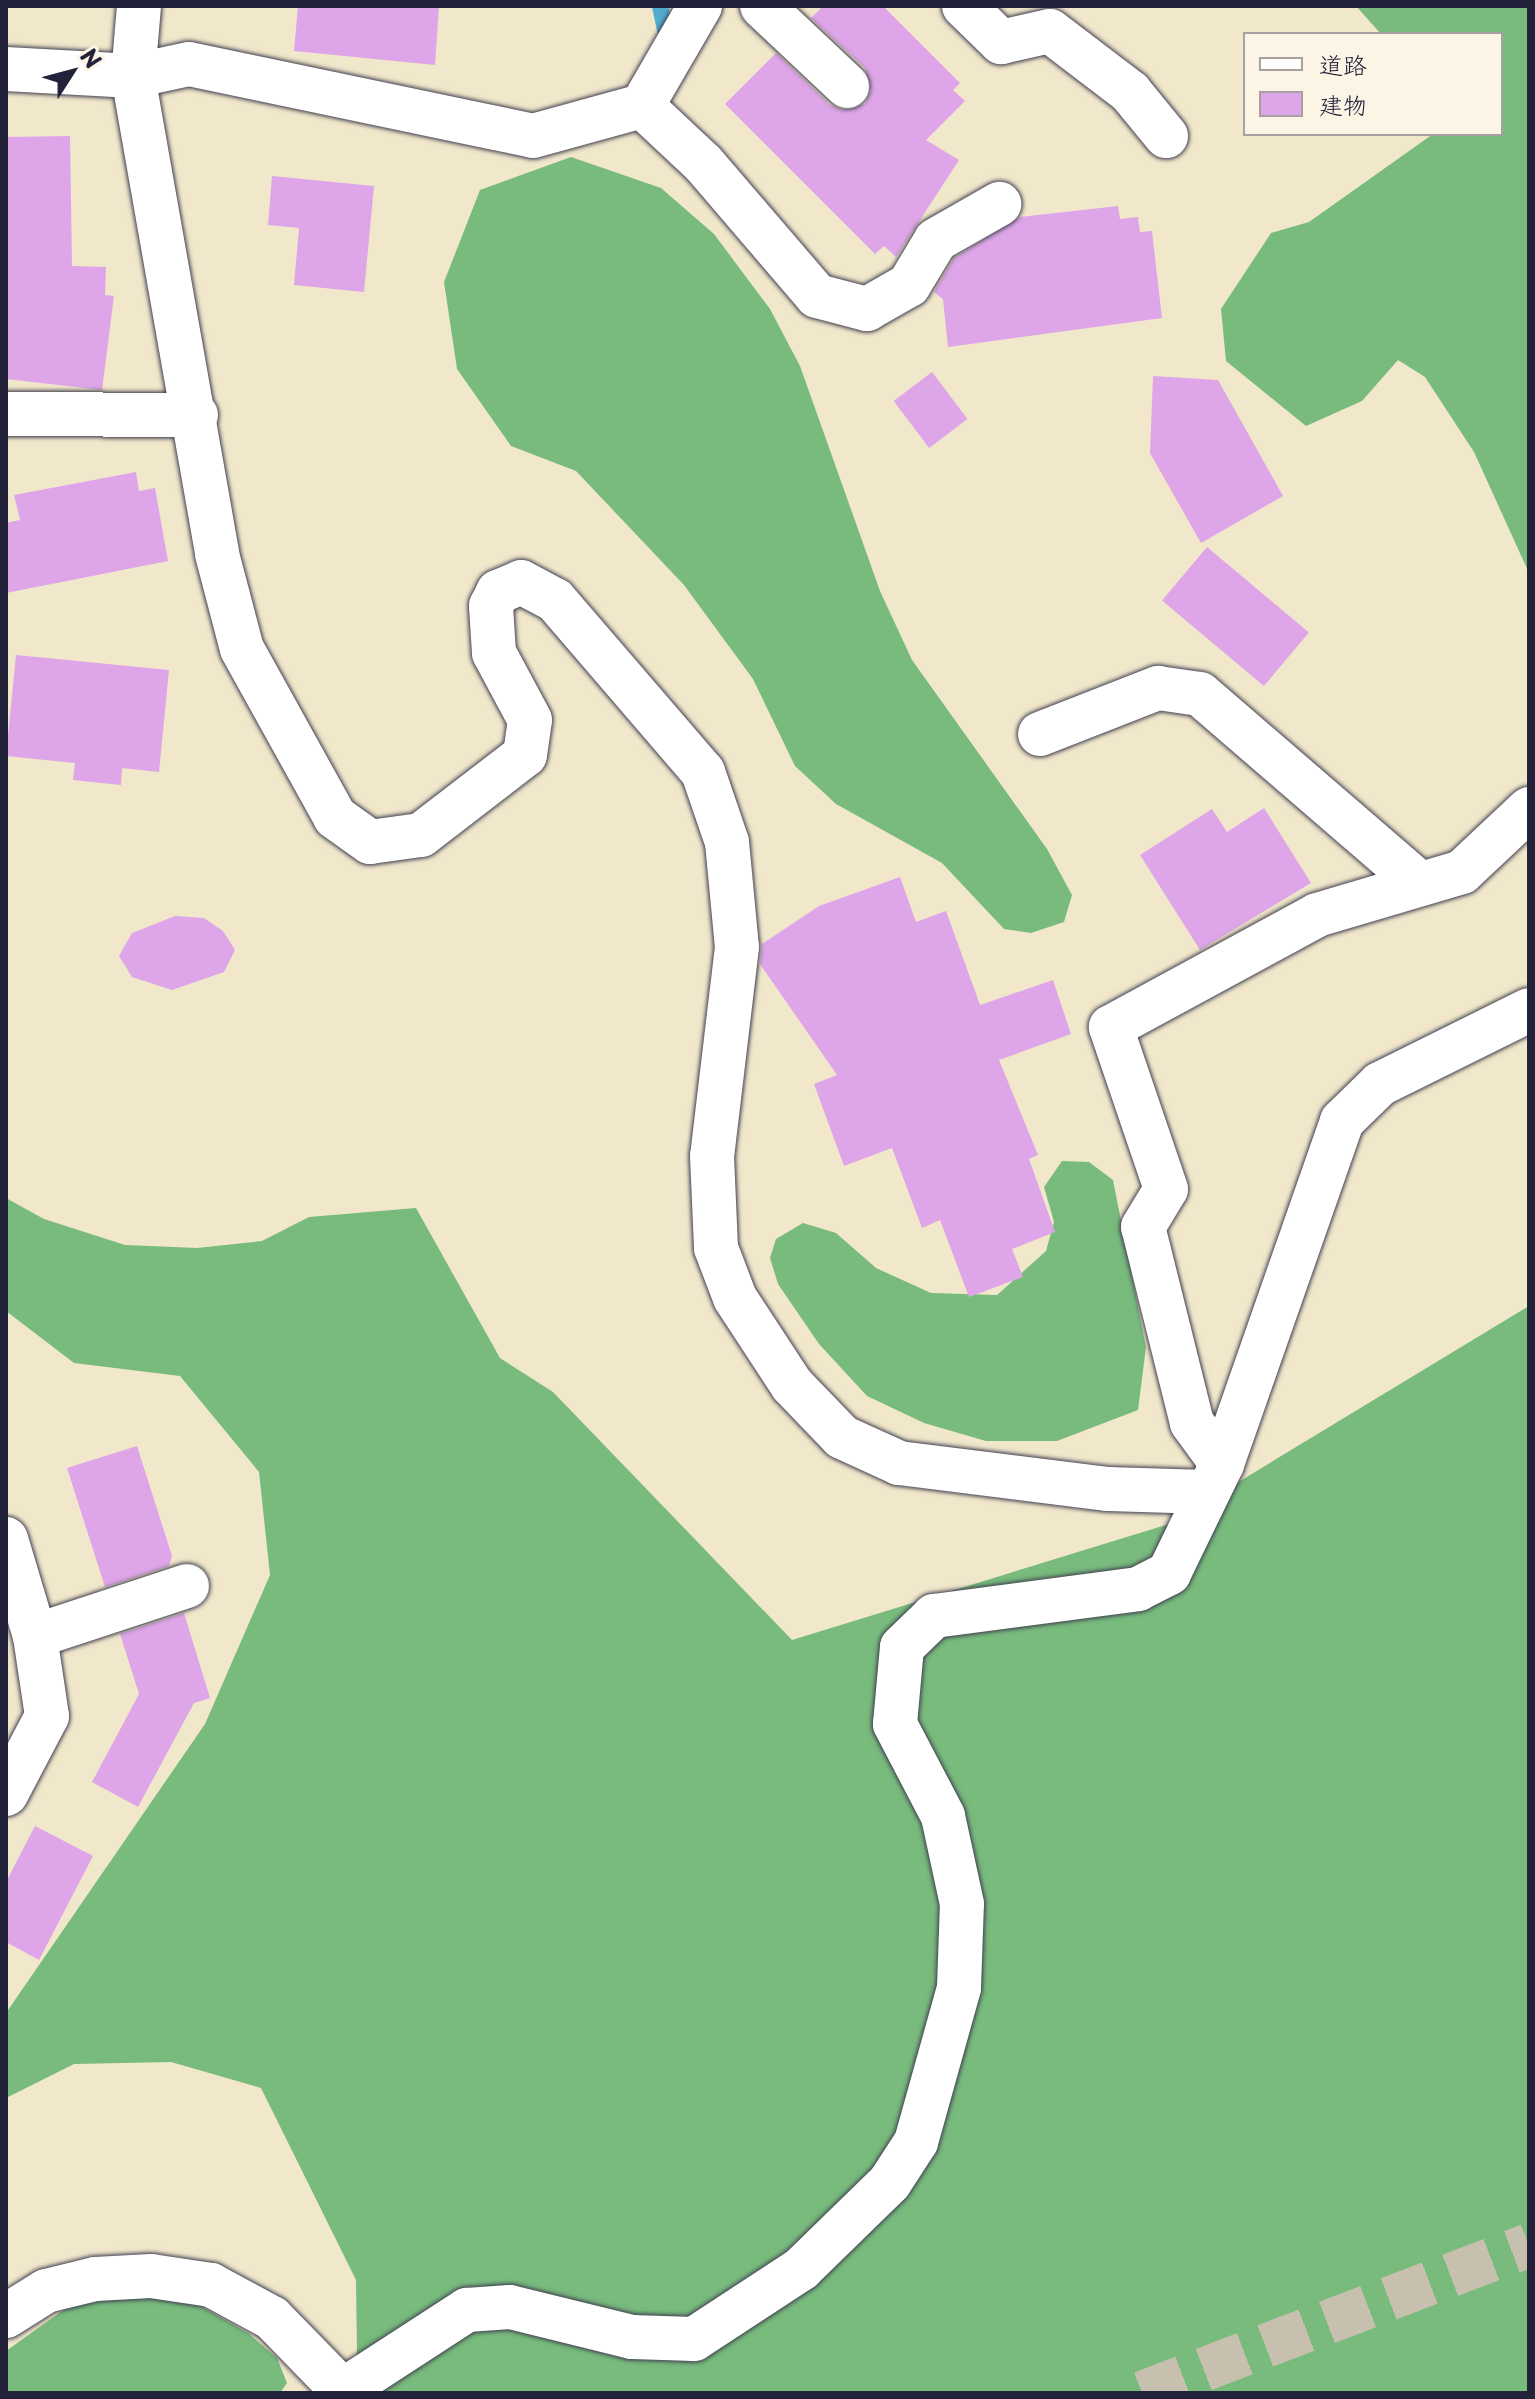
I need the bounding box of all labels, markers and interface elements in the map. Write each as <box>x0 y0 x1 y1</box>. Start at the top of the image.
north arrow <box>32 32 112 112</box>
legend <box>1243 32 1503 136</box>
text: N <box>73 41 110 74</box>
text: 道路 <box>1319 46 1367 82</box>
text: 建物 <box>1319 86 1367 122</box>

